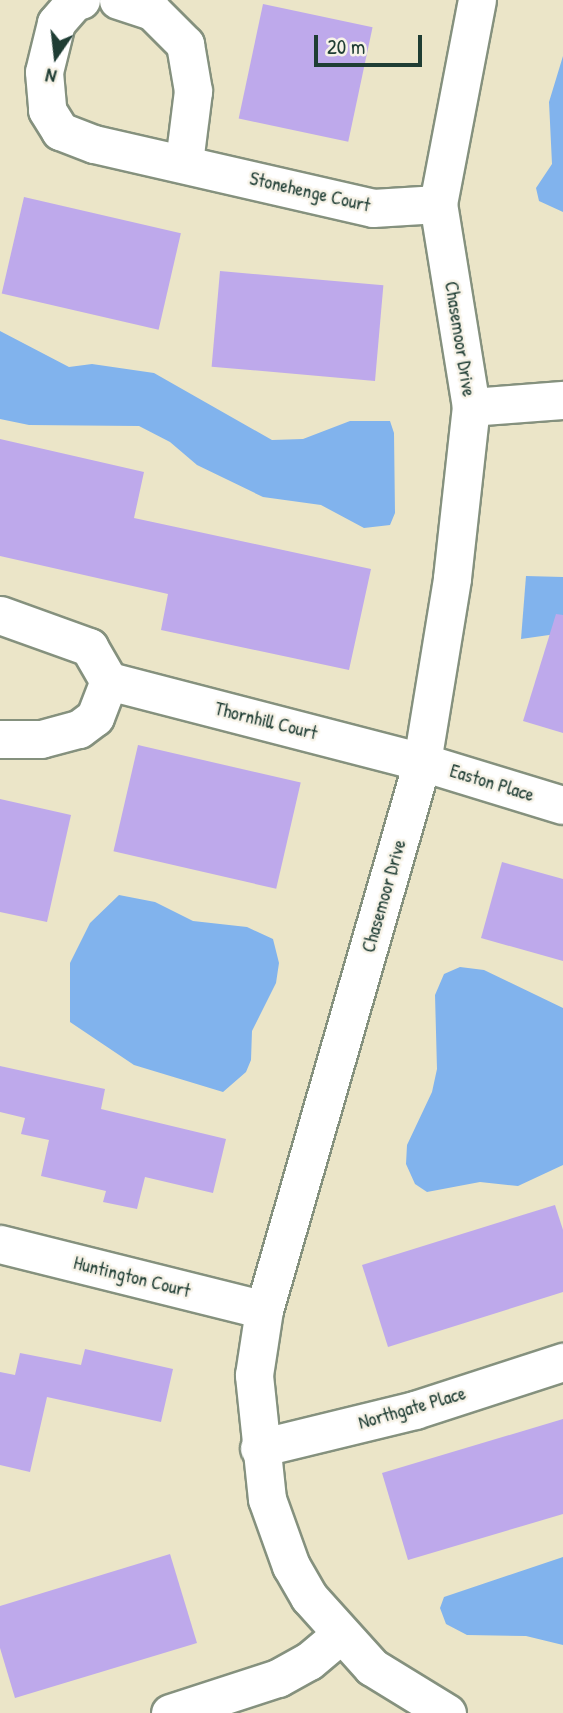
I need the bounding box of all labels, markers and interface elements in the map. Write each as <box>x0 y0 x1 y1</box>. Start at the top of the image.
north arrow <box>21 21 91 91</box>
scale bar <box>318 21 426 65</box>
text: 20 m <box>327 32 365 61</box>
text: N <box>43 63 59 90</box>
street label: Stonehenge Court <box>247 167 373 217</box>
street label: Chasemoor Drive <box>440 280 480 398</box>
street label: Thornhill Court <box>212 697 320 745</box>
street label: Easton Place <box>447 759 537 807</box>
street label: Chasemoor Drive <box>357 837 411 955</box>
street label: Huntington Court <box>71 1251 193 1303</box>
street label: Northgate Place <box>356 1382 468 1434</box>

